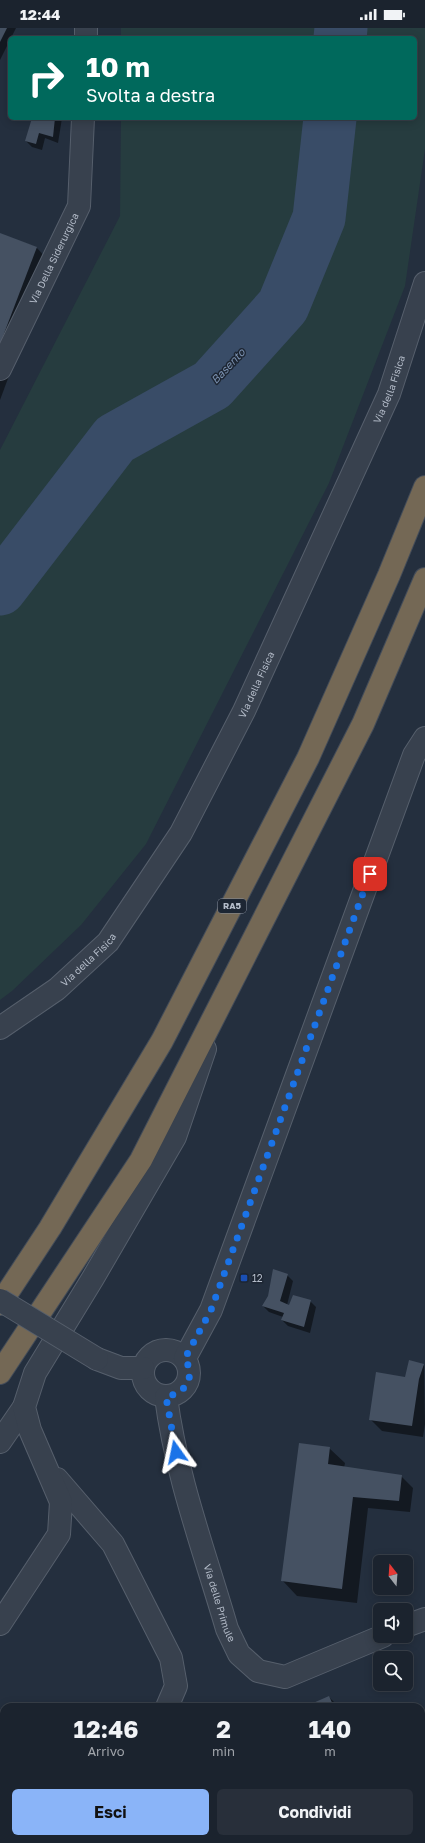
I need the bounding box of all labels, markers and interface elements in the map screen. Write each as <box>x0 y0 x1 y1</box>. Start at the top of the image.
text: 12:44 <box>20 5 60 23</box>
text: 10 m <box>86 50 150 83</box>
icon: right <box>20 52 72 104</box>
text: Svolta a destra <box>86 84 215 106</box>
street label: Via Della Siderurgica <box>27 211 81 306</box>
water label: Basento <box>208 344 248 386</box>
street label: Via della Fisica <box>370 354 407 425</box>
street label: Via della Fisica <box>236 649 276 720</box>
pin <box>353 857 387 891</box>
icon: arrive <box>359 863 381 885</box>
road number: RA5 <box>218 899 246 913</box>
street label: Via della Fisica <box>58 931 118 989</box>
place label: 12 <box>252 1272 263 1284</box>
marker: 12 <box>239 1273 249 1283</box>
position arrow <box>155 1431 197 1473</box>
north arrow <box>373 1555 413 1595</box>
map controls <box>373 1555 413 1691</box>
street label: Via delle Primule <box>201 1562 238 1644</box>
button: sound <box>373 1603 413 1643</box>
button: search <box>373 1651 413 1691</box>
text: 12:46 <box>74 1714 138 1743</box>
text: 2 <box>216 1714 231 1743</box>
text: 140 <box>309 1714 351 1743</box>
text: Arrivo <box>87 1743 125 1759</box>
text: min <box>212 1743 235 1759</box>
text: m <box>324 1743 336 1759</box>
button: Esci <box>12 1789 209 1835</box>
button: Condividi <box>217 1789 413 1835</box>

